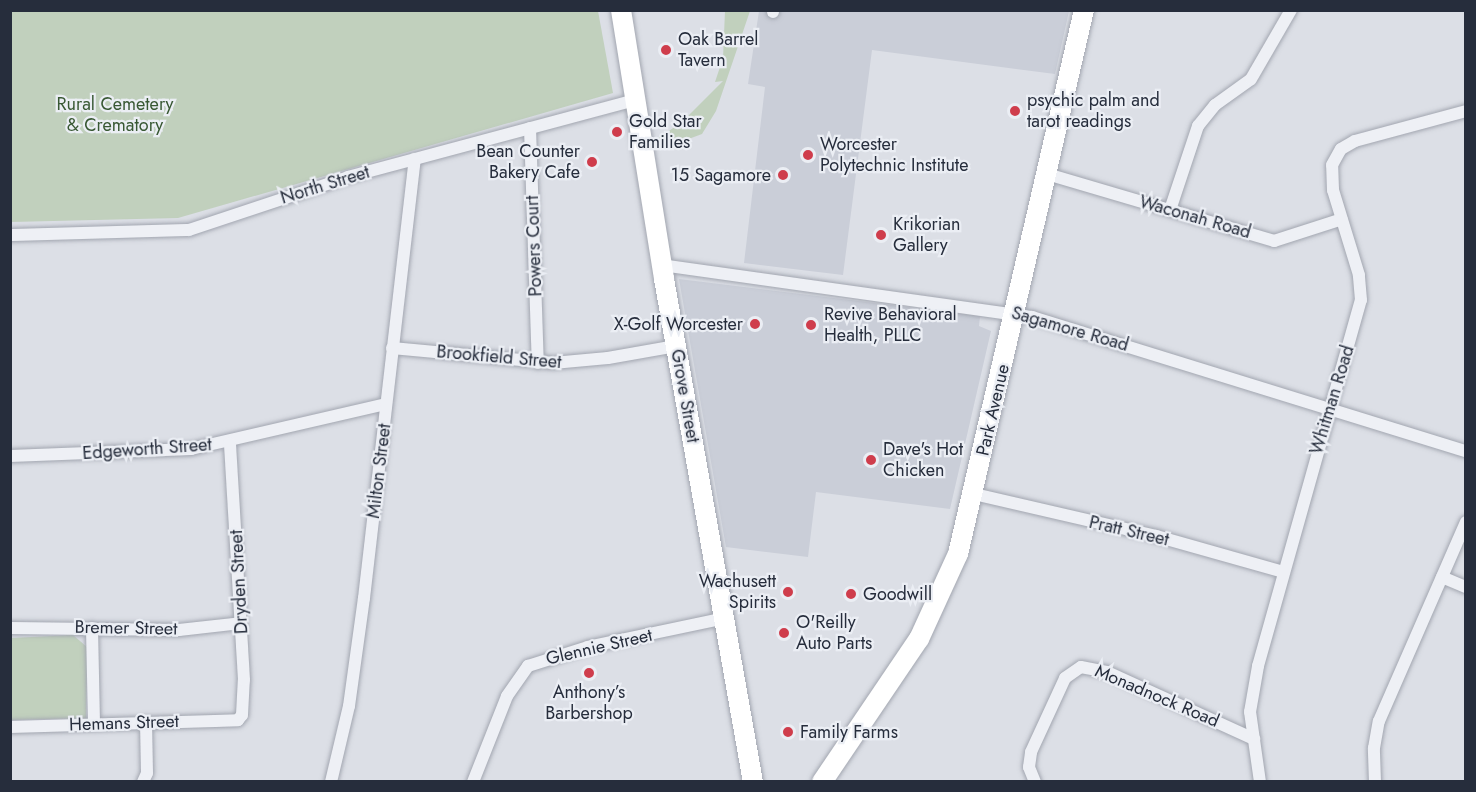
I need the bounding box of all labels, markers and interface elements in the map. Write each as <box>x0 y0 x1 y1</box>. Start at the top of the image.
place label: Oak Barrel Tavern <box>678 29 758 72</box>
marker: Oak Barrel Tavern <box>659 43 673 57</box>
place label: psychic palm and tarot readings <box>1027 90 1160 132</box>
park label: Rural Cemetery & Crematory <box>56 94 174 136</box>
marker: psychic palm and tarot readings <box>1008 104 1022 118</box>
place label: Gold Star Families <box>629 111 702 154</box>
marker: Gold Star Families <box>610 125 624 139</box>
place label: Worcester Polytechnic Institute <box>820 134 968 176</box>
place label: Bean Counter Bakery Cafe <box>476 141 580 184</box>
marker: Worcester Polytechnic Institute <box>801 148 815 162</box>
marker: Bean Counter Bakery Cafe <box>585 155 599 169</box>
street label: North Street <box>278 161 372 209</box>
place label: 15 Sagamore <box>671 164 771 186</box>
marker: 15 Sagamore <box>776 168 790 182</box>
street label: Waconah Road <box>1137 191 1253 243</box>
street label: Powers Court <box>521 195 547 297</box>
place label: Krikorian Gallery <box>893 214 960 256</box>
marker: Krikorian Gallery <box>874 228 888 242</box>
street label: Sagamore Road <box>1009 302 1131 356</box>
place label: Revive Behavioral Health, PLLC <box>824 304 957 346</box>
place label: X-Golf Worcester <box>614 313 743 335</box>
marker: Revive Behavioral Health, PLLC <box>802 316 820 334</box>
marker: X-Golf Worcester <box>748 317 762 331</box>
street label: Brookfield Street <box>436 341 562 373</box>
street label: Whitman Road <box>1305 343 1359 457</box>
street label: Grove Street <box>666 348 704 444</box>
street label: Park Avenue <box>972 362 1014 458</box>
street label: Milton Street <box>362 422 396 520</box>
street label: Edgeworth Street <box>82 434 212 464</box>
place label: Dave's Hot Chicken <box>883 439 963 482</box>
marker: Dave's Hot Chicken <box>864 453 878 467</box>
street label: Pratt Street <box>1087 511 1171 551</box>
street label: Dryden Street <box>225 529 253 635</box>
place label: Wachusett Spirits <box>699 571 776 614</box>
place label: Goodwill <box>863 583 932 605</box>
marker: Wachusett Spirits <box>781 585 795 599</box>
marker: Goodwill <box>844 587 858 601</box>
place label: O'Reilly Auto Parts <box>796 612 872 654</box>
street label: Bremer Street <box>74 616 178 640</box>
street label: Glennie Street <box>544 624 654 670</box>
marker: O'Reilly Auto Parts <box>777 626 791 640</box>
street label: Monadnock Road <box>1092 660 1222 732</box>
marker: Anthony’s Barbershop <box>582 666 596 680</box>
place label: Anthony’s Barbershop <box>545 682 633 724</box>
street label: Hemans Street <box>69 710 179 736</box>
place label: Family Farms <box>800 721 898 743</box>
marker: Family Farms <box>781 725 795 739</box>

